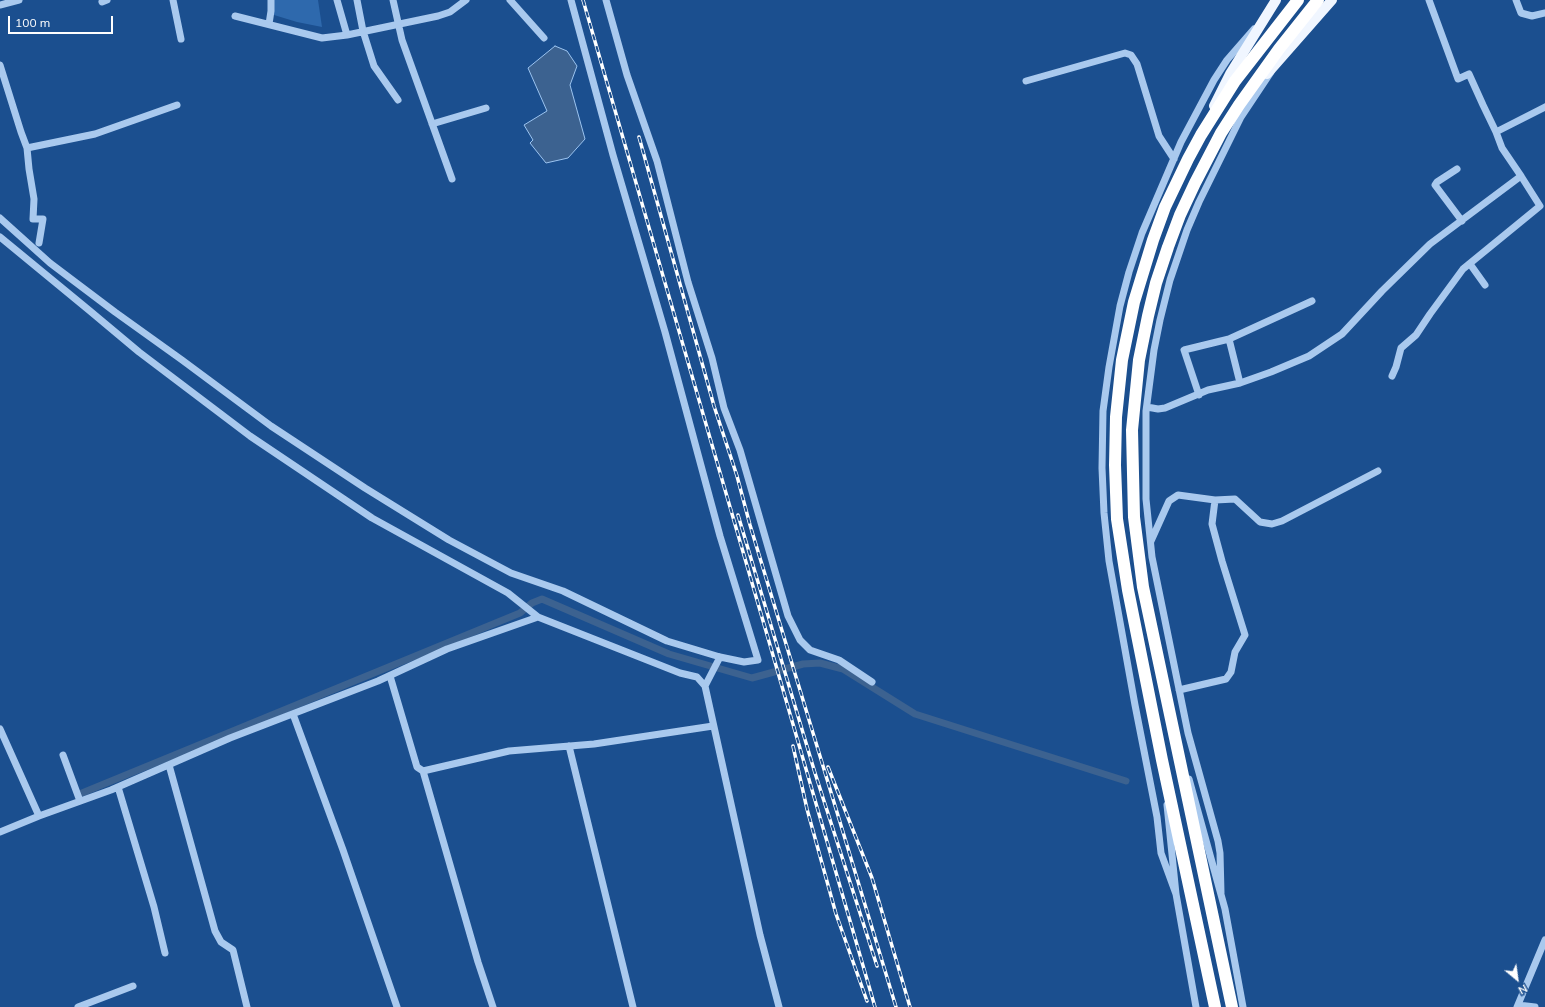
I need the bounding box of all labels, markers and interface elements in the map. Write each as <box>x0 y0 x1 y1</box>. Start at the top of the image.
scale bar <box>10 8 115 34</box>
text: 100 m <box>15 15 50 30</box>
north arrow <box>1497 959 1537 999</box>
text: N <box>1516 981 1530 998</box>

